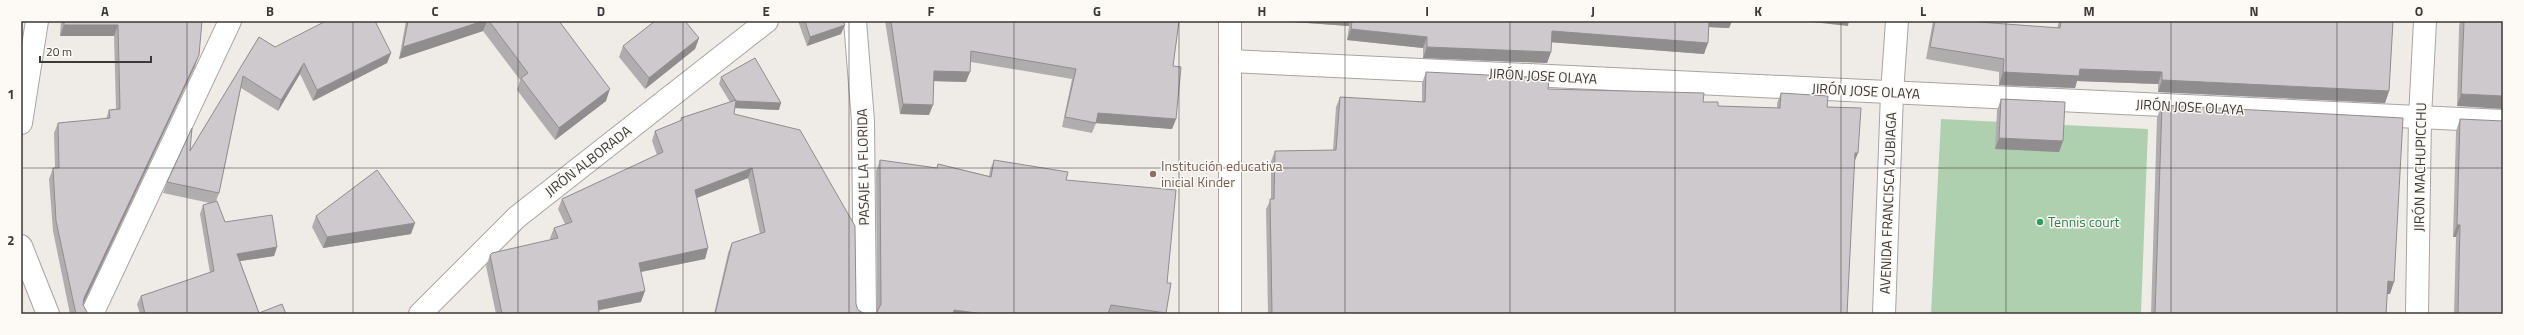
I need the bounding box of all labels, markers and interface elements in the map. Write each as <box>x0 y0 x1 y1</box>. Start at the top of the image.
text: A <box>101 1 109 21</box>
text: B <box>266 1 274 21</box>
text: C <box>431 1 439 21</box>
text: D <box>597 1 605 21</box>
text: E <box>762 1 770 21</box>
text: F <box>928 1 935 21</box>
text: G <box>1093 1 1101 21</box>
text: H <box>1258 1 1266 21</box>
text: I <box>1425 1 1429 21</box>
text: J <box>1591 1 1595 21</box>
text: K <box>1754 1 1762 21</box>
text: L <box>1920 1 1926 21</box>
text: M <box>2083 1 2095 21</box>
text: N <box>2249 1 2259 21</box>
text: O <box>2415 1 2423 21</box>
scale bar <box>40 38 151 64</box>
text: 20 m <box>46 42 72 61</box>
street label: JIRÓN JOSE OLAYA <box>1488 62 1598 89</box>
street label: JIRÓN JOSE OLAYA <box>1811 77 1921 104</box>
text: 1 <box>7 84 15 104</box>
street label: JIRÓN JOSE OLAYA <box>2135 93 2245 120</box>
street label: JIRÓN MACHUPICCHU <box>2408 102 2431 232</box>
street label: PASAJE LA FLORIDA <box>851 108 874 226</box>
street label: AVENIDA FRANCISCA ZUBIAGA <box>1874 111 1901 294</box>
street label: JIRÓN ALBORADA <box>540 120 636 201</box>
place label: Institución educativa inicial Kinder <box>1161 155 1283 192</box>
marker: Institución educativa inicial Kinder <box>1148 169 1158 179</box>
place label: Tennis court <box>2048 211 2120 232</box>
marker: Tennis court <box>2035 217 2045 227</box>
text: 2 <box>7 230 15 250</box>

